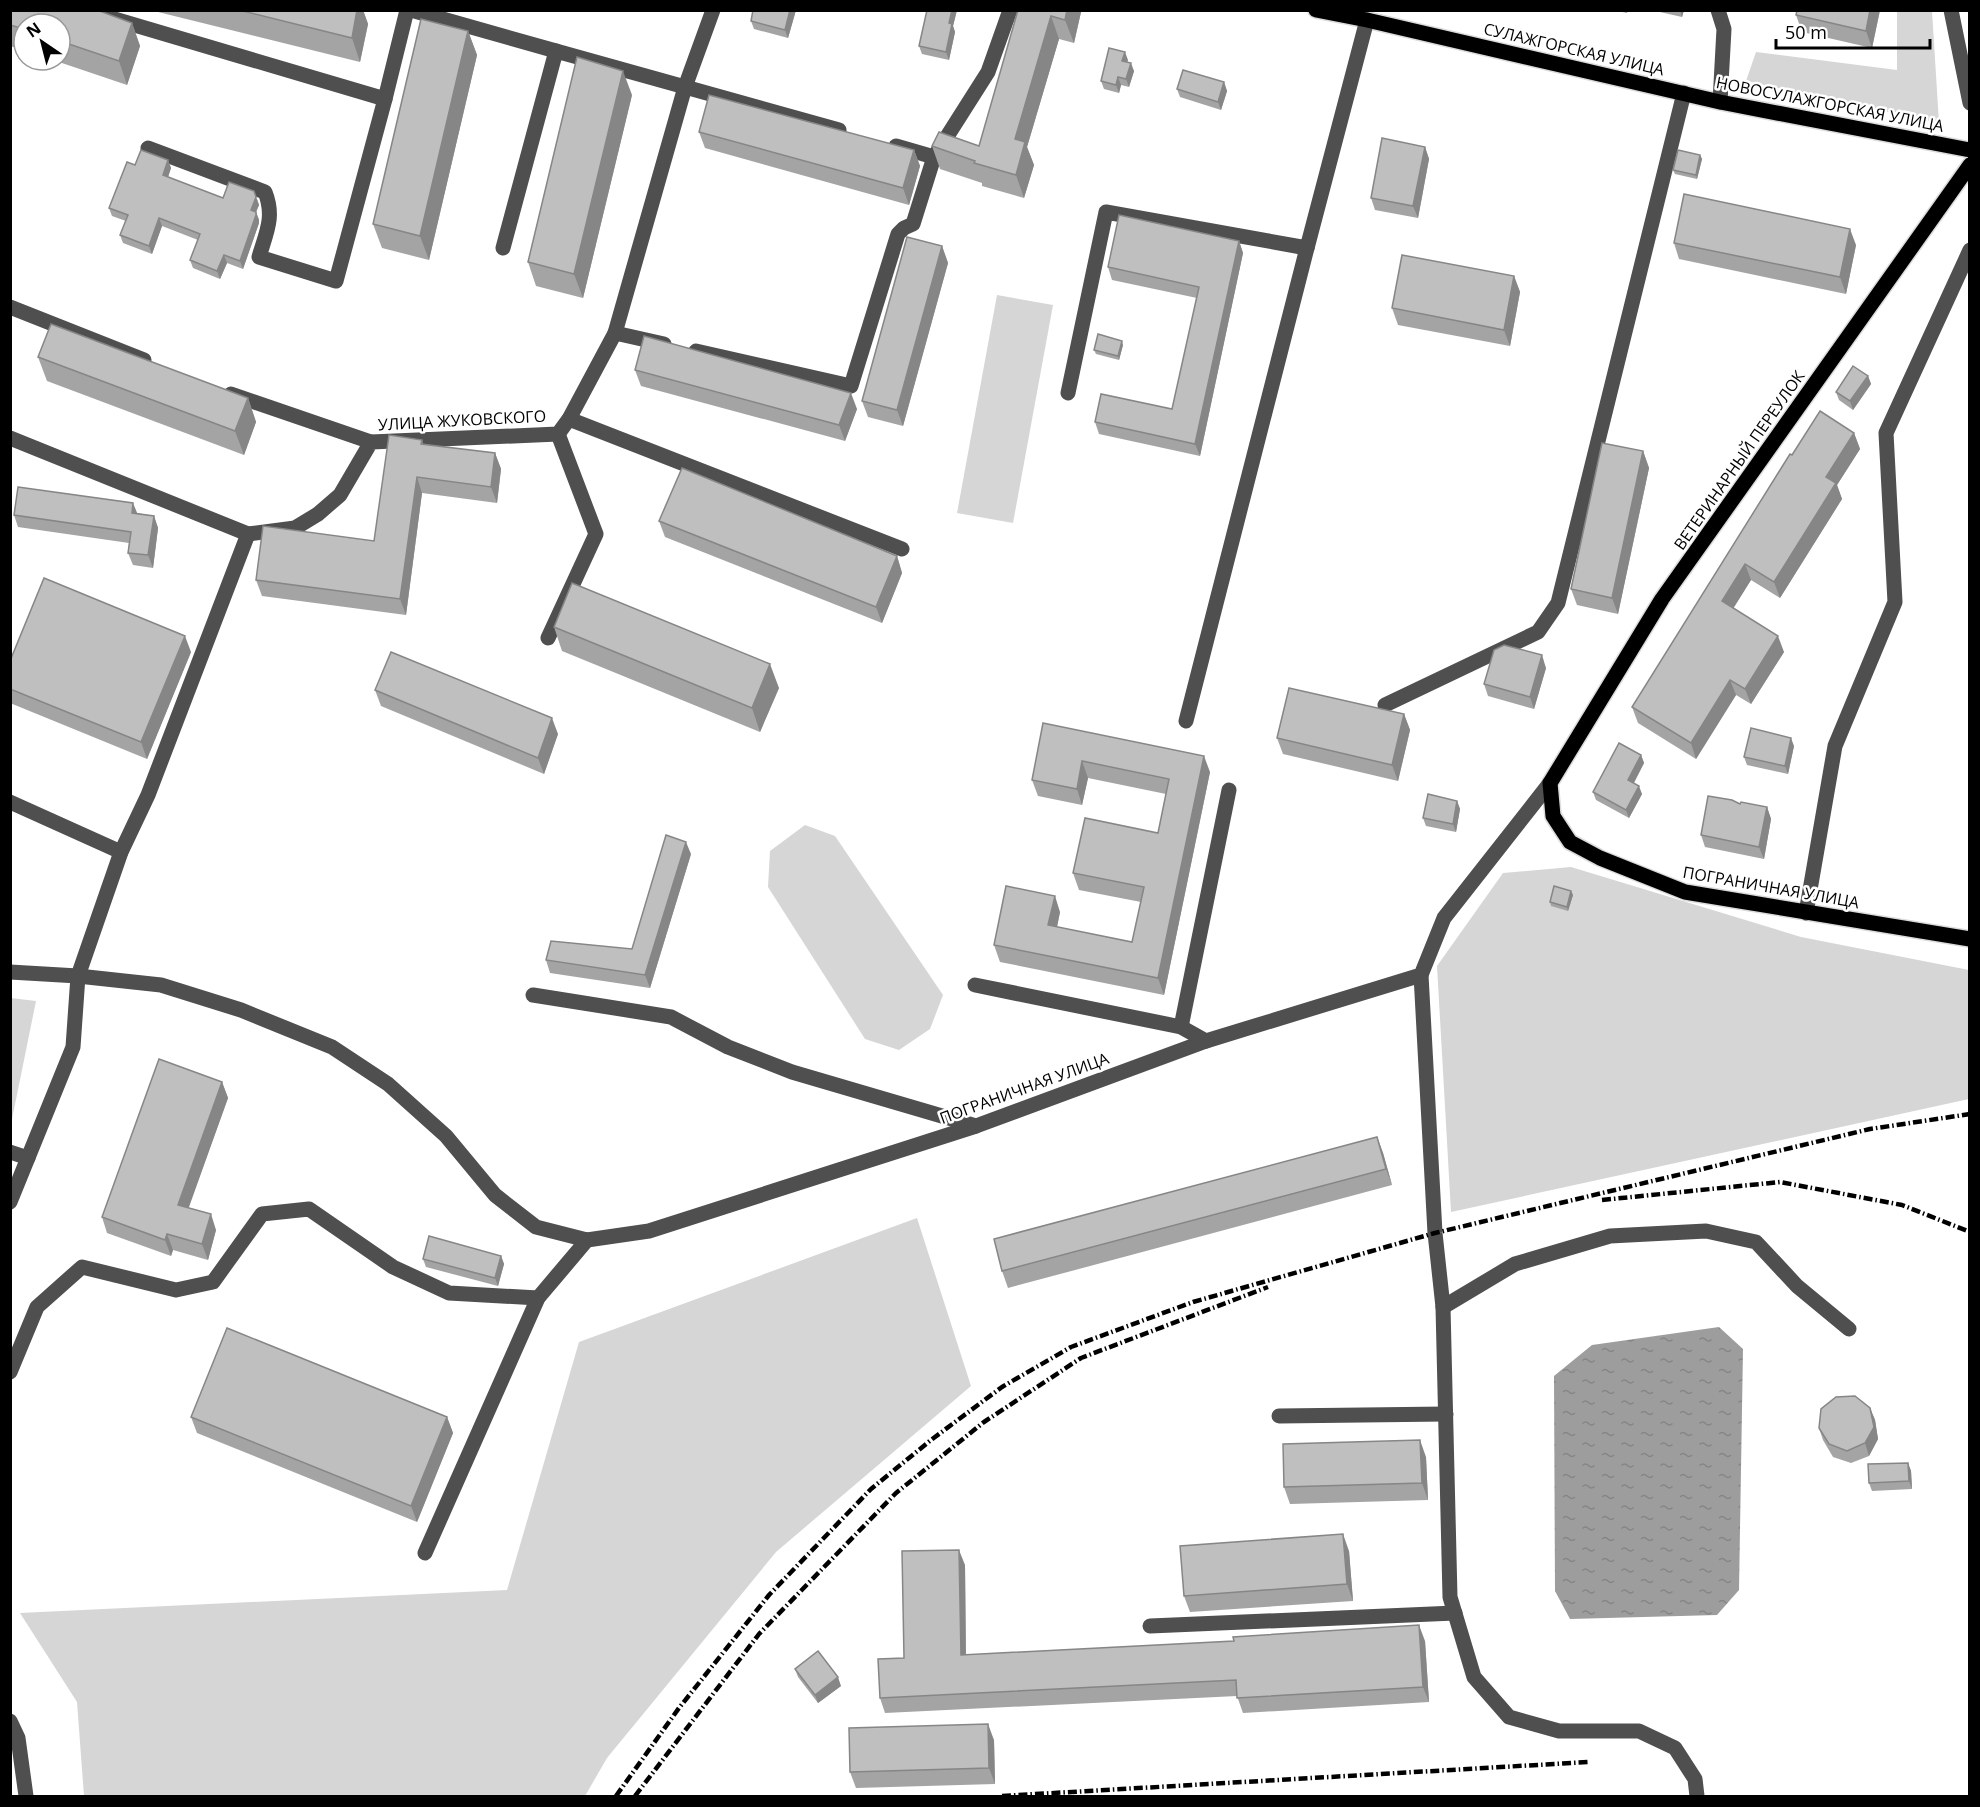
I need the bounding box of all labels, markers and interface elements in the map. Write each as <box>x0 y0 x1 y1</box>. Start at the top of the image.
north arrow <box>12 12 72 72</box>
scale bar <box>1776 12 1930 50</box>
text: N <box>22 17 45 42</box>
street label: СУЛАЖГОРСКАЯ УЛИЦА <box>1482 18 1667 81</box>
text: 50 m <box>1785 20 1827 44</box>
street label: НОВОСУЛАЖГОРСКАЯ УЛИЦА <box>1714 71 1947 137</box>
street label: ВЕТЕРИНАРНЫЙ ПЕРЕУЛОК <box>1669 366 1810 554</box>
street label: УЛИЦА ЖУКОВСКОГО <box>377 405 547 435</box>
street label: ПОГРАНИЧНАЯ УЛИЦА <box>1681 861 1862 913</box>
street label: ПОГРАНИЧНАЯ УЛИЦА <box>936 1047 1113 1129</box>

